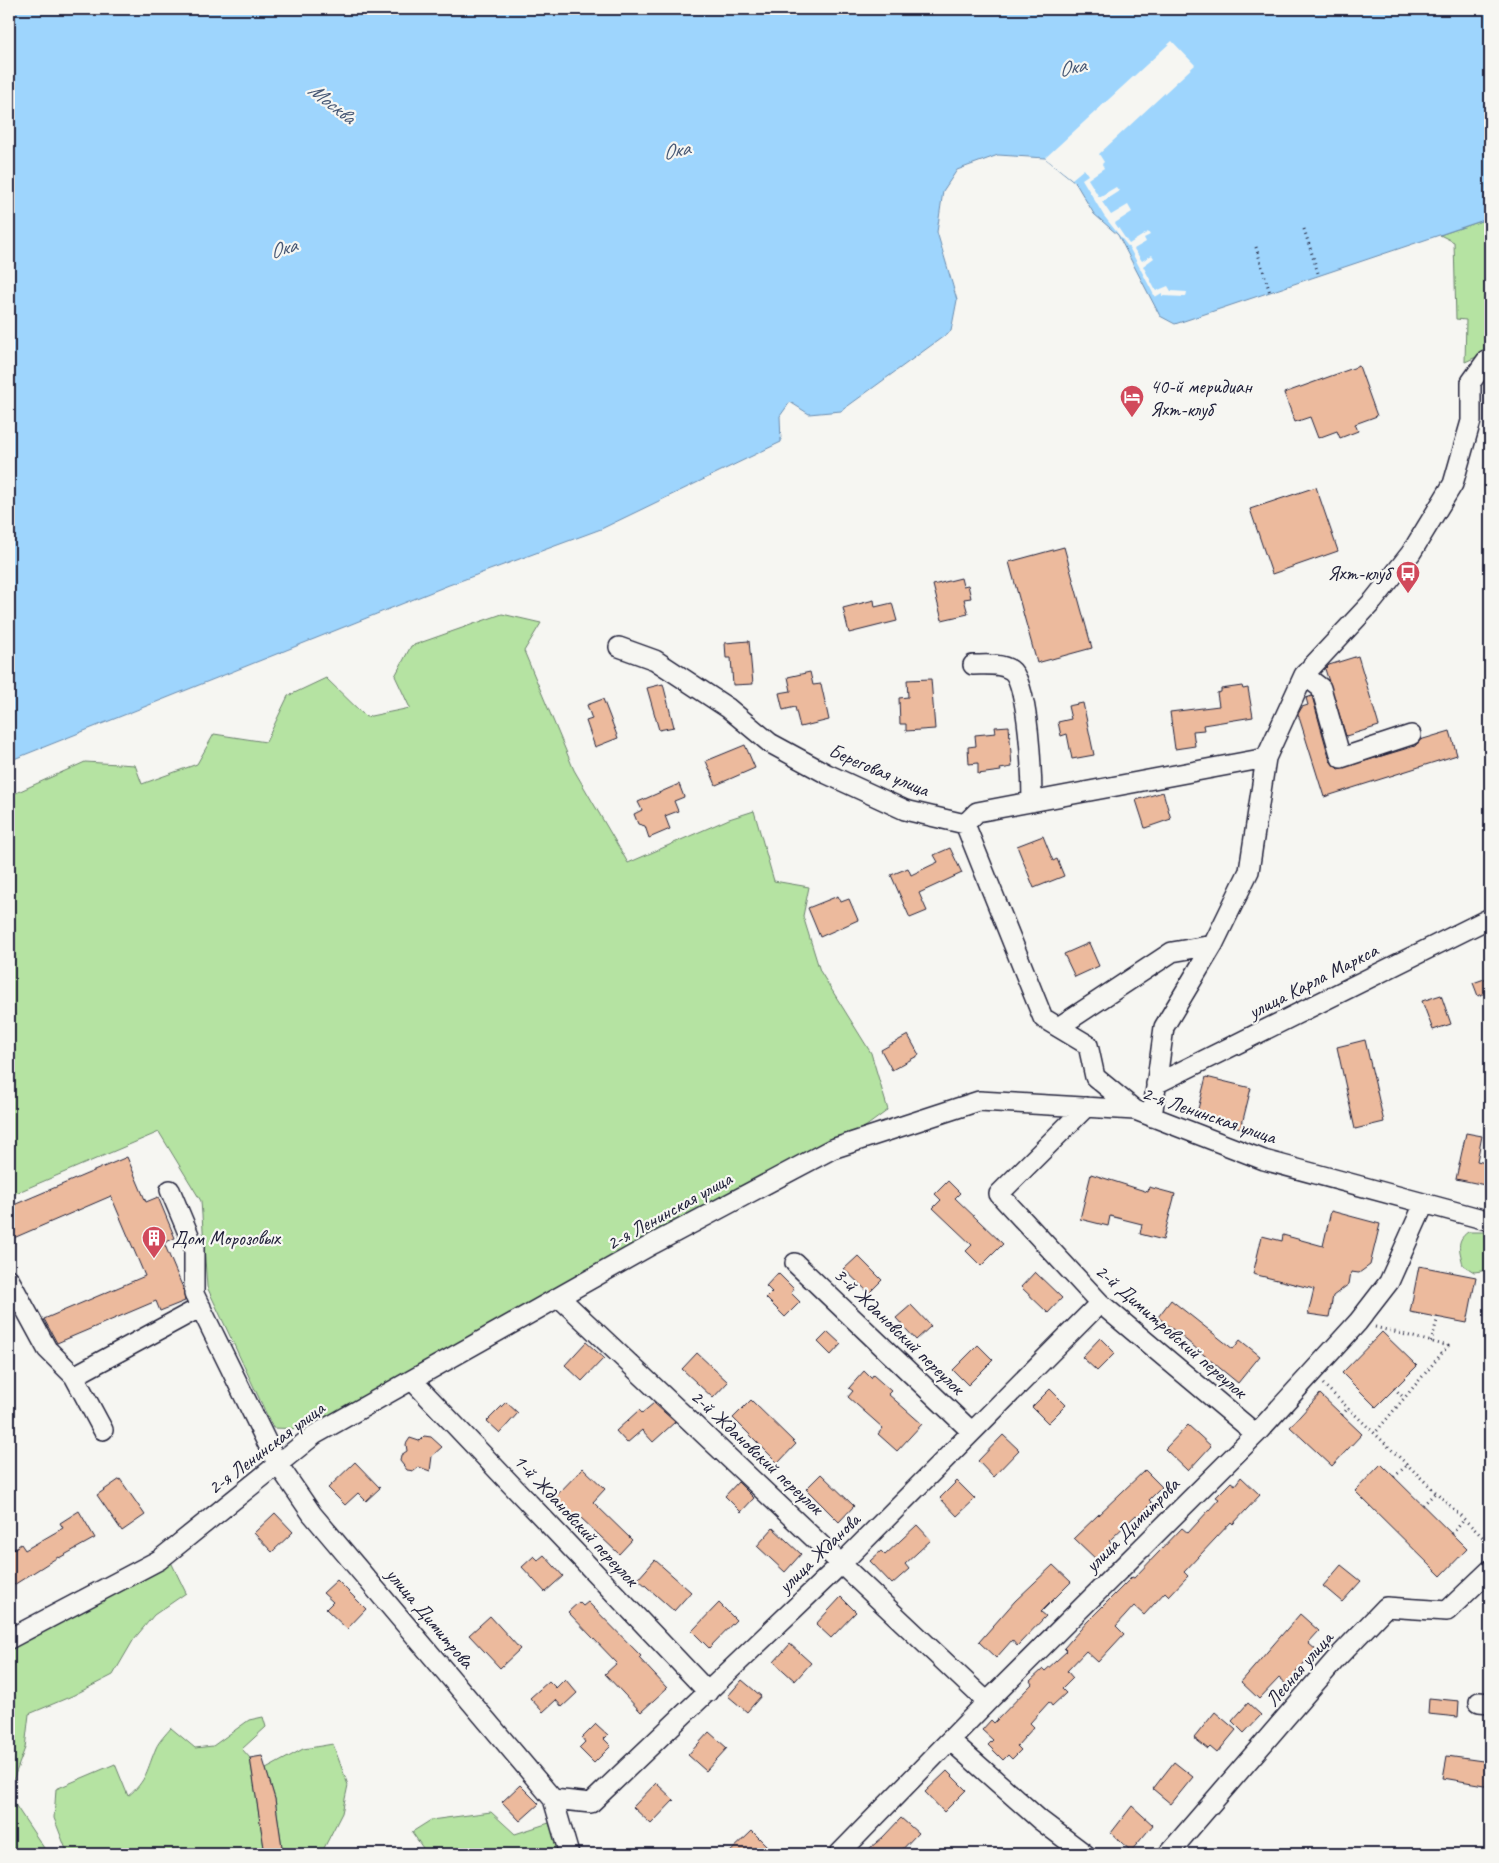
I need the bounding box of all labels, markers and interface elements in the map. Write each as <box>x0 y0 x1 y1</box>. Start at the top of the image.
water label: Ока <box>1056 51 1090 83</box>
water label: Москва <box>303 77 363 131</box>
water label: Ока <box>660 134 694 166</box>
water label: Ока <box>266 231 302 264</box>
place label: 40-й меридиан Яхт-клуб <box>1150 374 1253 422</box>
hotel icon: 40-й меридиан Яхт-клуб <box>1119 384 1145 418</box>
bus stop icon: Яхт-клуб <box>1395 560 1421 594</box>
place label: Яхт-клуб <box>1327 561 1394 586</box>
street label: Береговая улица <box>825 738 935 803</box>
street label: улица Карла Маркса <box>1243 937 1383 1025</box>
street label: 2-я Ленинская улица <box>1139 1080 1281 1150</box>
street label: 2-я Ленинская улица <box>602 1165 738 1256</box>
building icon: Дом Морозовых <box>141 1225 167 1259</box>
place label: Дом Морозовых <box>172 1226 282 1251</box>
street label: 2-й Димитровский переулок <box>1090 1258 1253 1405</box>
street label: 3-й Ждановский переулок <box>828 1262 971 1401</box>
street label: 2-й Ждановский переулок <box>685 1384 830 1521</box>
street label: 2-я Ленинская улица <box>203 1395 331 1500</box>
street label: 1-й Ждановский переулок <box>508 1448 645 1593</box>
street label: улица Димитрова <box>1079 1472 1185 1578</box>
street label: улица Жданова <box>772 1507 866 1599</box>
street label: улица Димитрова <box>380 1562 480 1674</box>
street label: Лесная улица <box>1260 1625 1340 1712</box>

